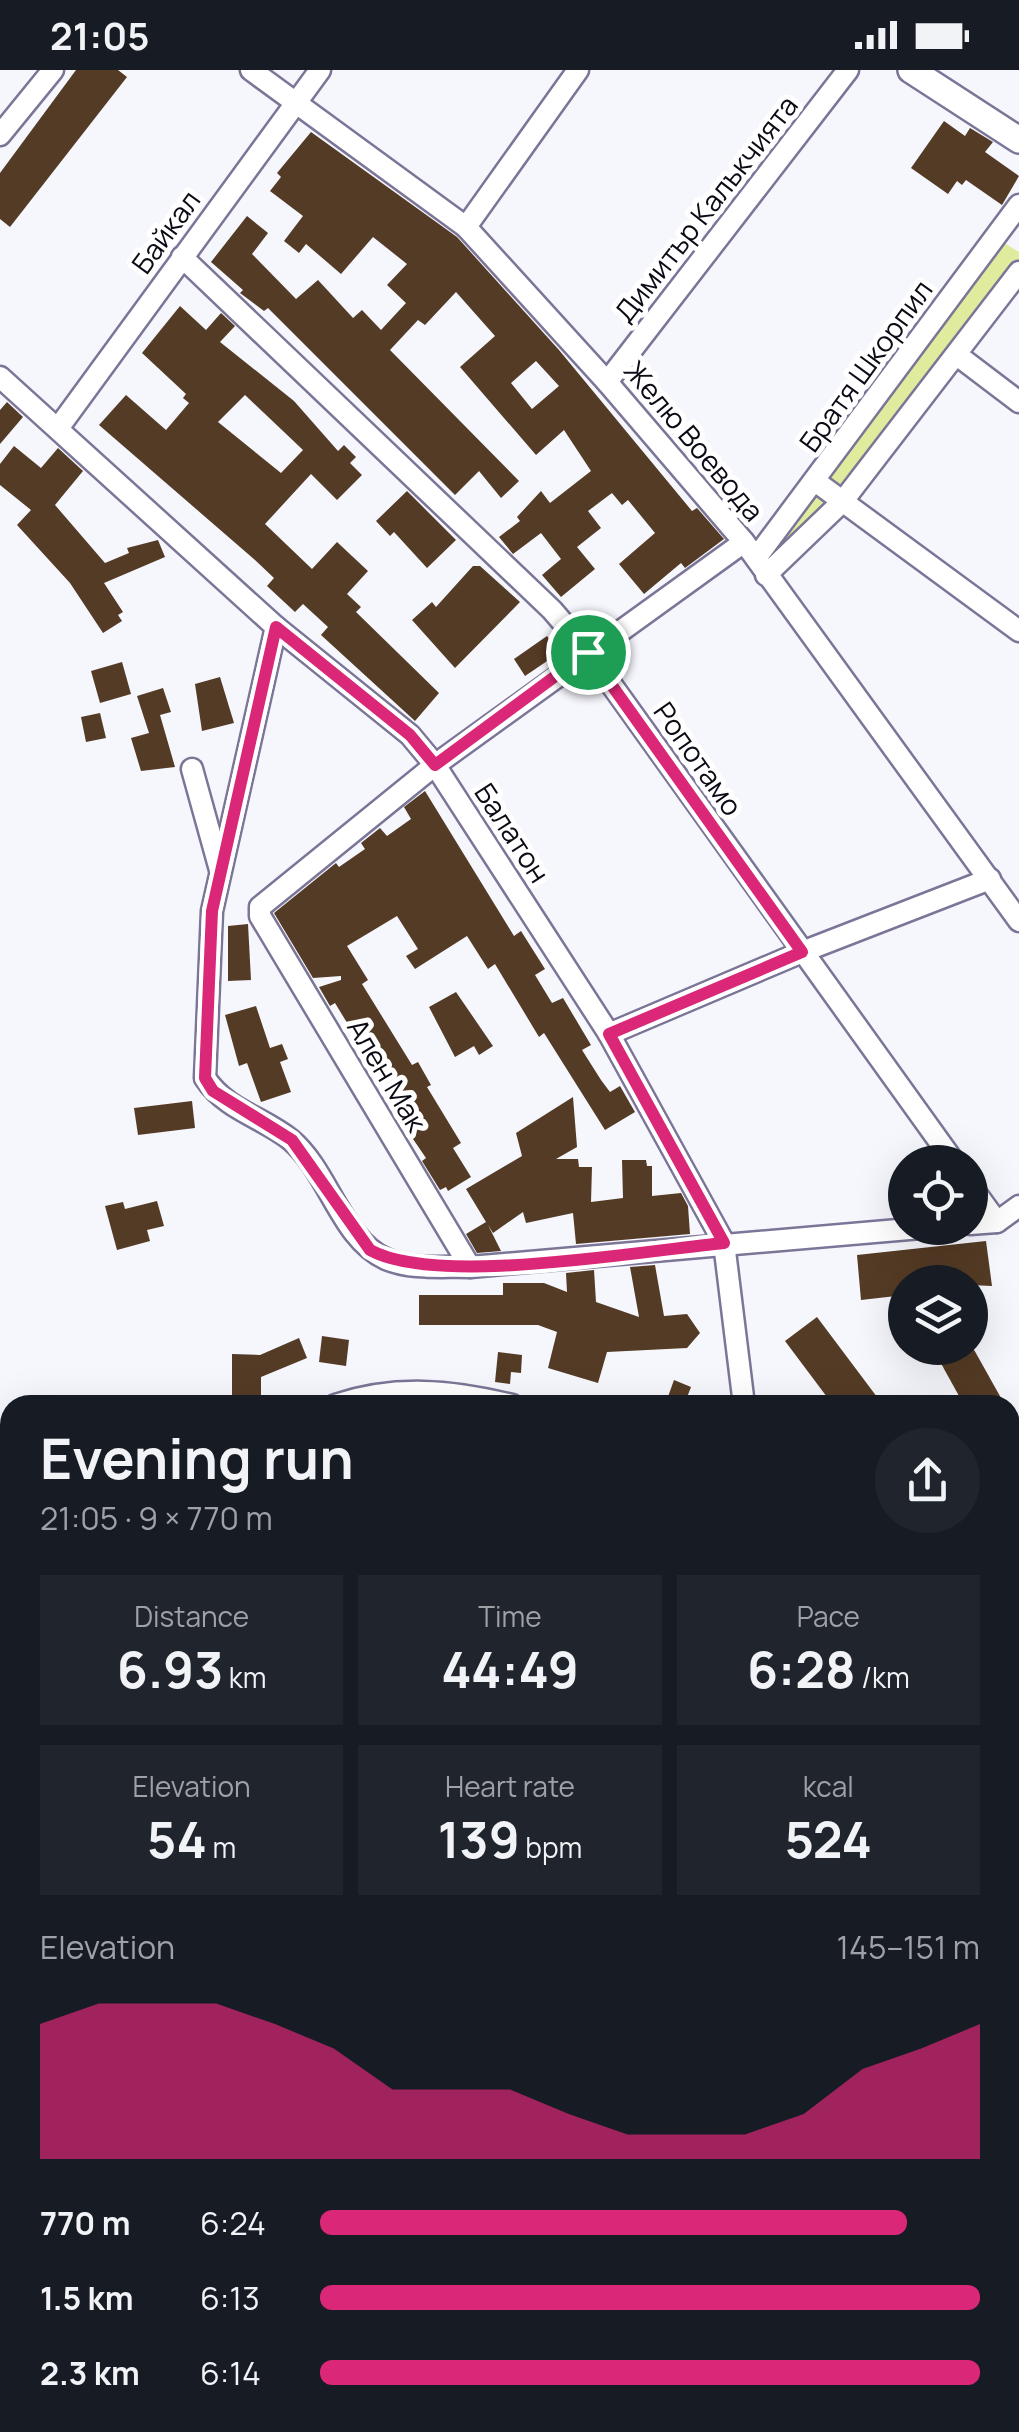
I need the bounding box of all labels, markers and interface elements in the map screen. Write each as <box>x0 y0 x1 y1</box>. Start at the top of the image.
text: 21:05 <box>50 9 150 61</box>
street label: Димитър Калъкчията <box>605 87 806 329</box>
street label: Байкал <box>122 182 208 281</box>
street label: Братя Шкорпил <box>790 272 940 459</box>
street label: Желю Воевода <box>616 352 773 529</box>
pin <box>546 610 631 695</box>
icon: arrive <box>561 625 616 680</box>
street label: Ропотамо <box>646 694 752 823</box>
street label: Балатон <box>467 775 559 889</box>
street label: Ален Мак <box>339 1011 437 1139</box>
map controls <box>888 1145 988 1365</box>
button: locate <box>888 1145 988 1245</box>
button: layers <box>888 1265 988 1365</box>
text: Evening run <box>40 1420 354 1496</box>
button: share <box>875 1428 980 1533</box>
text: 21:05 · 9 × 770 m <box>40 1496 273 1540</box>
text: Distance <box>134 1597 249 1635</box>
text: Time <box>478 1597 542 1635</box>
text: Pace <box>797 1597 860 1635</box>
text: 6.93 <box>117 1635 223 1703</box>
text: 44:49 <box>441 1635 579 1703</box>
text: 6:28 <box>747 1635 856 1703</box>
text: km <box>223 1658 266 1696</box>
text: /km <box>856 1658 910 1696</box>
text: Elevation <box>133 1767 251 1805</box>
text: Heart rate <box>445 1767 575 1805</box>
text: kcal <box>803 1767 854 1805</box>
text: 54 <box>147 1805 207 1873</box>
text: 139 <box>438 1805 520 1873</box>
text: 524 <box>785 1805 872 1873</box>
text: m <box>207 1828 236 1866</box>
text: bpm <box>520 1828 582 1866</box>
text: Elevation <box>40 1925 175 1969</box>
text: 145–151 m <box>837 1925 980 1969</box>
text: 770 m <box>40 2201 131 2245</box>
text: 6:24 <box>200 2201 266 2245</box>
text: 1.5 km <box>40 2276 134 2320</box>
text: 6:13 <box>200 2276 260 2320</box>
text: 2.3 km <box>40 2351 140 2395</box>
text: 6:14 <box>200 2351 261 2395</box>

